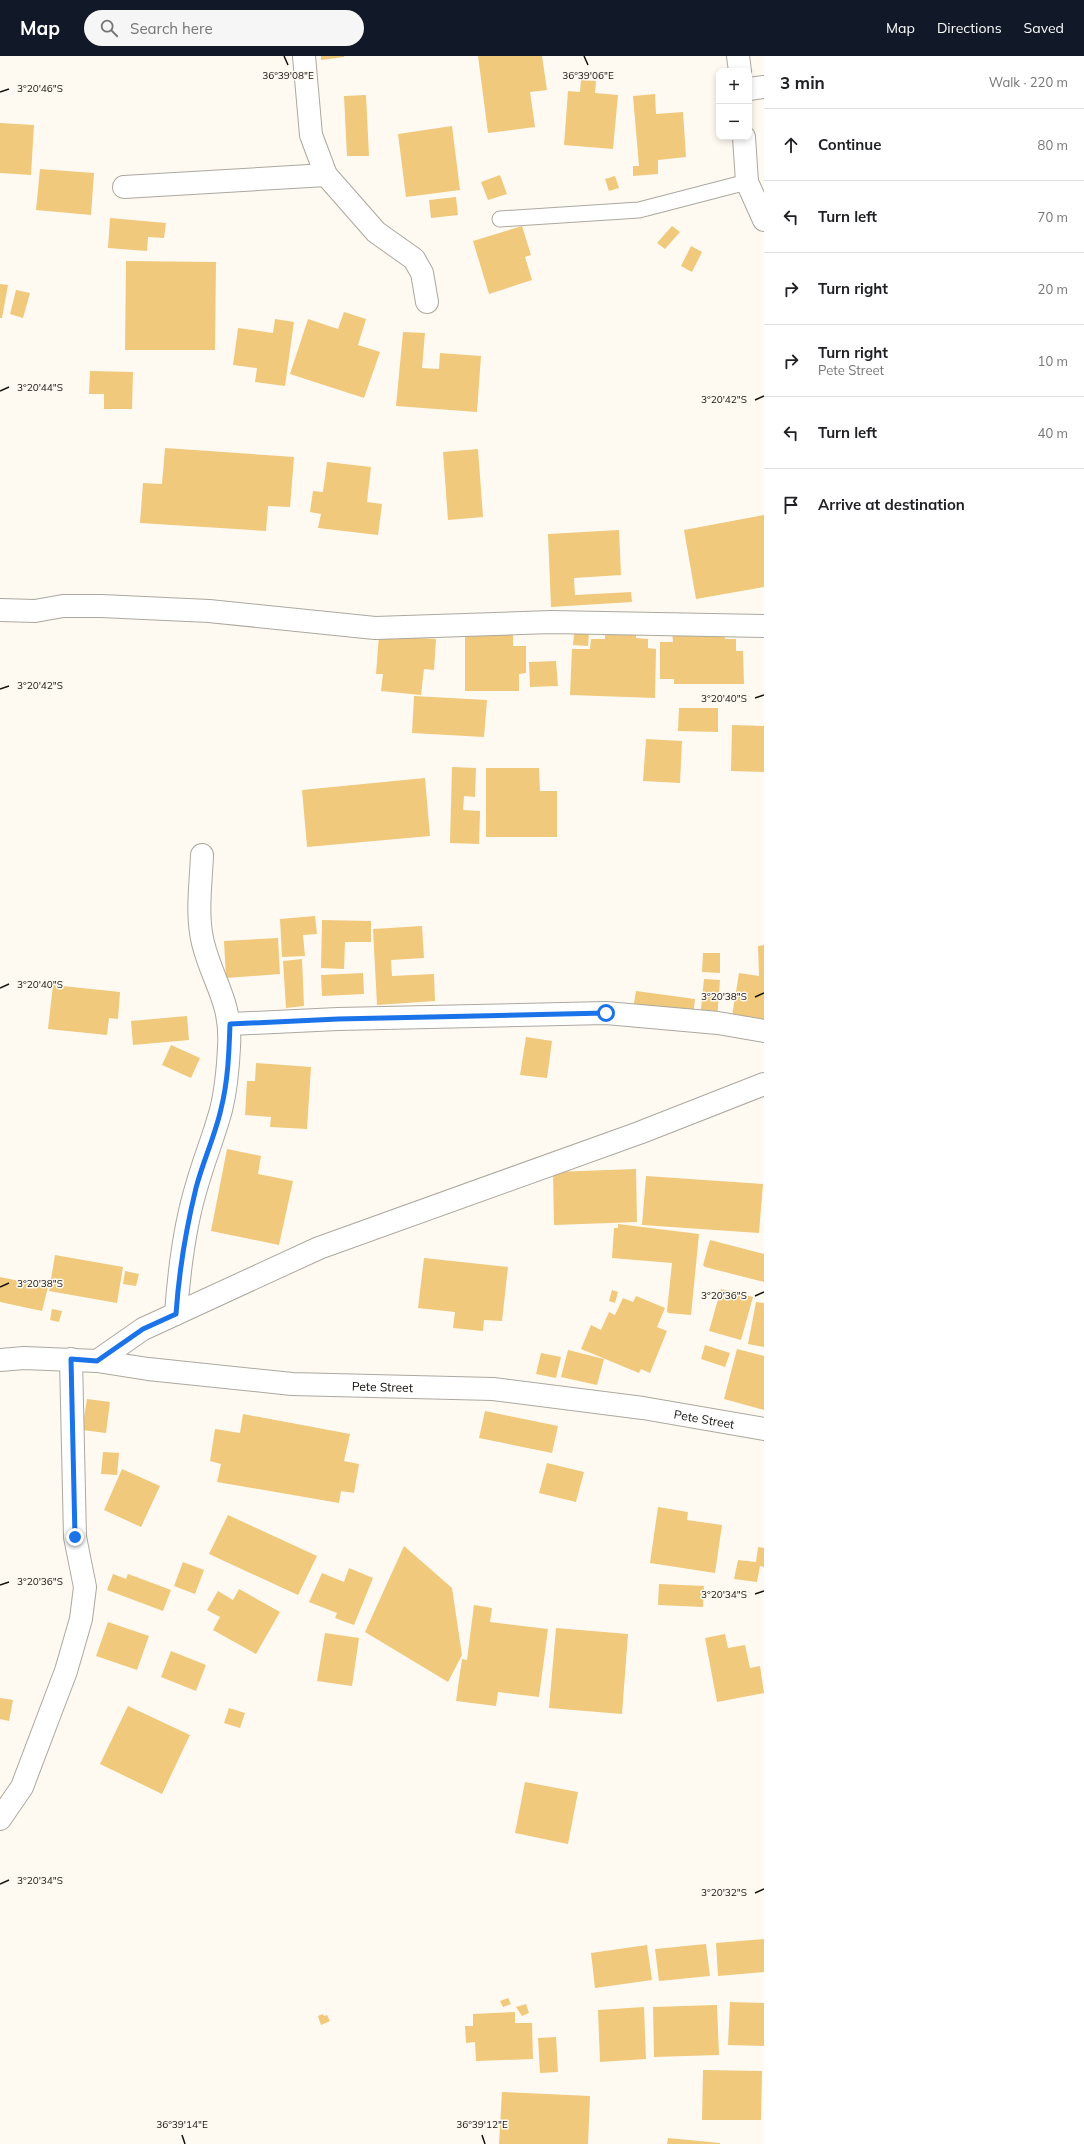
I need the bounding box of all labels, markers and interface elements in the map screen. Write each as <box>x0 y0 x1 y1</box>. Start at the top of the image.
search box <box>84 10 364 46</box>
text: Map <box>20 16 60 40</box>
icon: search <box>98 17 120 39</box>
text: Search here <box>130 19 213 38</box>
text: Map <box>886 19 915 37</box>
text: Directions <box>937 19 1002 37</box>
text: Saved <box>1024 19 1064 37</box>
map controls <box>716 68 752 140</box>
button: + <box>716 68 752 104</box>
text: 36°39'08"E <box>262 69 314 82</box>
text: 36°39'06"E <box>562 69 614 82</box>
text: 3 min <box>780 72 825 93</box>
text: Walk · 220 m <box>989 74 1068 90</box>
text: 3°20'46"S <box>17 82 63 95</box>
button: − <box>716 104 752 140</box>
icon: ahead <box>780 134 802 156</box>
text: Continue <box>818 135 881 154</box>
text: 80 m <box>1038 137 1068 153</box>
icon: left <box>780 206 802 228</box>
text: Turn left <box>818 207 877 226</box>
text: 70 m <box>1038 209 1068 225</box>
icon: right <box>780 278 802 300</box>
text: Turn right <box>818 279 888 298</box>
text: 20 m <box>1038 281 1068 297</box>
text: Turn right <box>818 343 888 362</box>
icon: right <box>780 350 802 372</box>
text: 10 m <box>1038 353 1068 369</box>
text: Pete Street <box>818 362 884 378</box>
text: 3°20'44"S <box>17 381 63 394</box>
text: 3°20'42"S <box>701 393 747 406</box>
icon: left <box>780 422 802 444</box>
text: Turn left <box>818 423 877 442</box>
text: 40 m <box>1038 425 1068 441</box>
icon: arrive <box>780 494 802 516</box>
text: Arrive at destination <box>818 495 965 514</box>
text: 3°20'42"S <box>17 679 63 692</box>
text: 3°20'40"S <box>701 692 747 705</box>
text: 3°20'40"S <box>17 978 63 991</box>
text: 3°20'38"S <box>701 990 747 1003</box>
route start <box>597 1004 615 1022</box>
text: 3°20'38"S <box>17 1277 63 1290</box>
text: 3°20'36"S <box>701 1289 747 1302</box>
street label: Pete Street <box>352 1378 413 1395</box>
street label: Pete Street <box>673 1406 736 1431</box>
route end <box>66 1528 84 1546</box>
text: 3°20'36"S <box>17 1575 63 1588</box>
text: 3°20'34"S <box>701 1588 747 1601</box>
text: 3°20'34"S <box>17 1874 63 1887</box>
text: 3°20'32"S <box>701 1886 747 1899</box>
text: 36°39'14"E <box>156 2118 208 2131</box>
text: 36°39'12"E <box>456 2118 508 2131</box>

